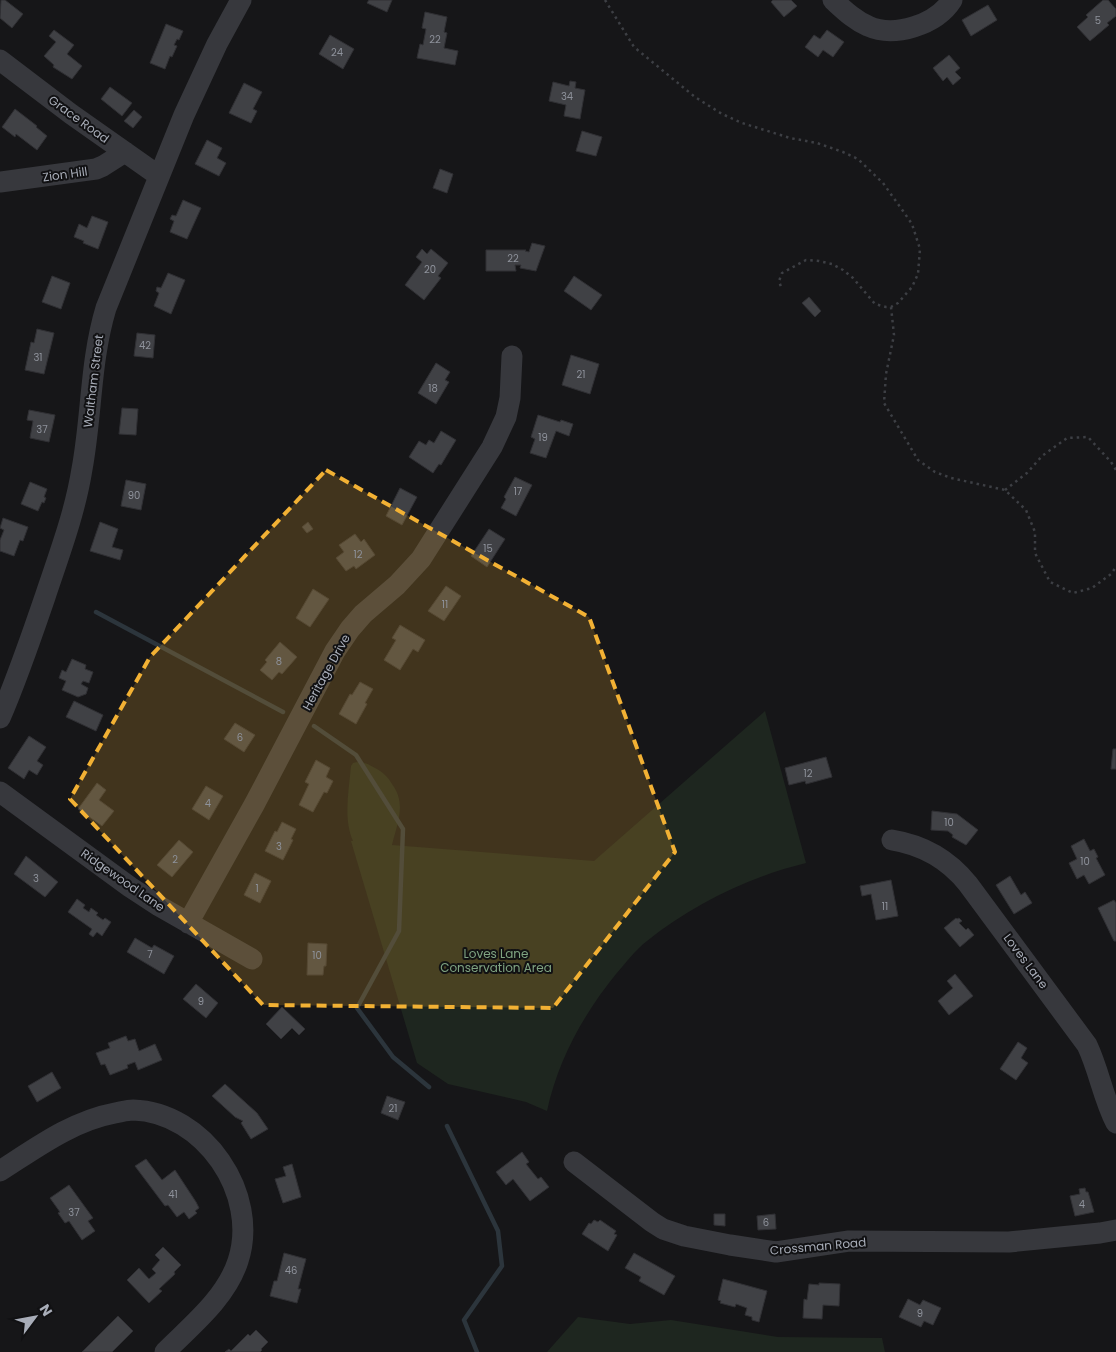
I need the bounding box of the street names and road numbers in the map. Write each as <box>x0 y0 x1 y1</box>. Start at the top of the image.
street label: Grace Road <box>45 91 113 147</box>
street label: Zion Hill <box>41 162 89 186</box>
street label: Waltham Street <box>79 333 107 429</box>
street label: Heritage Drive <box>298 631 354 713</box>
street label: Ridgewood Lane <box>78 845 168 915</box>
street label: Loves Lane <box>1000 930 1052 992</box>
street label: Crossman Road <box>769 1233 867 1259</box>

